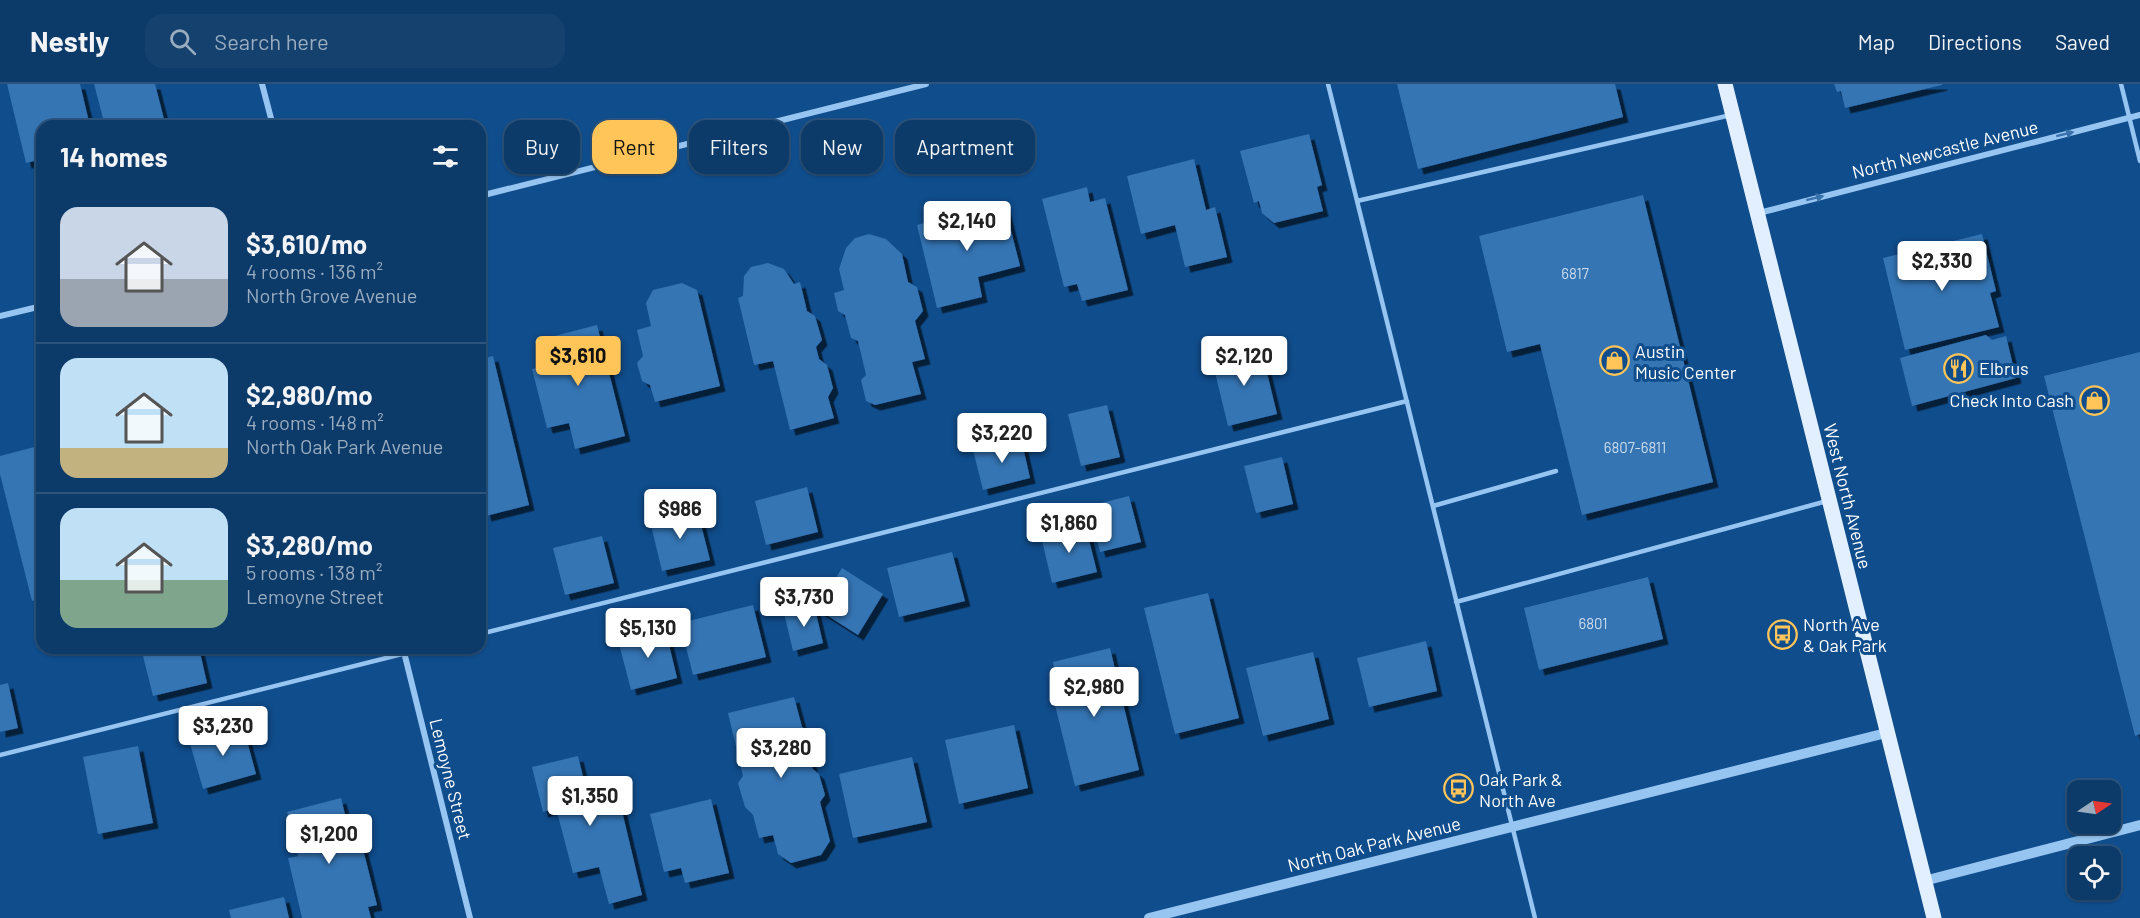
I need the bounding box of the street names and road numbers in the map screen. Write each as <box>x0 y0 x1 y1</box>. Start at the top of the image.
street label: North Newcastle Avenue <box>1850 115 2040 183</box>
street label: West North Avenue <box>1819 421 1877 571</box>
street label: Lemoyne Street <box>425 716 477 842</box>
street label: North Oak Park Avenue <box>1285 812 1463 876</box>

